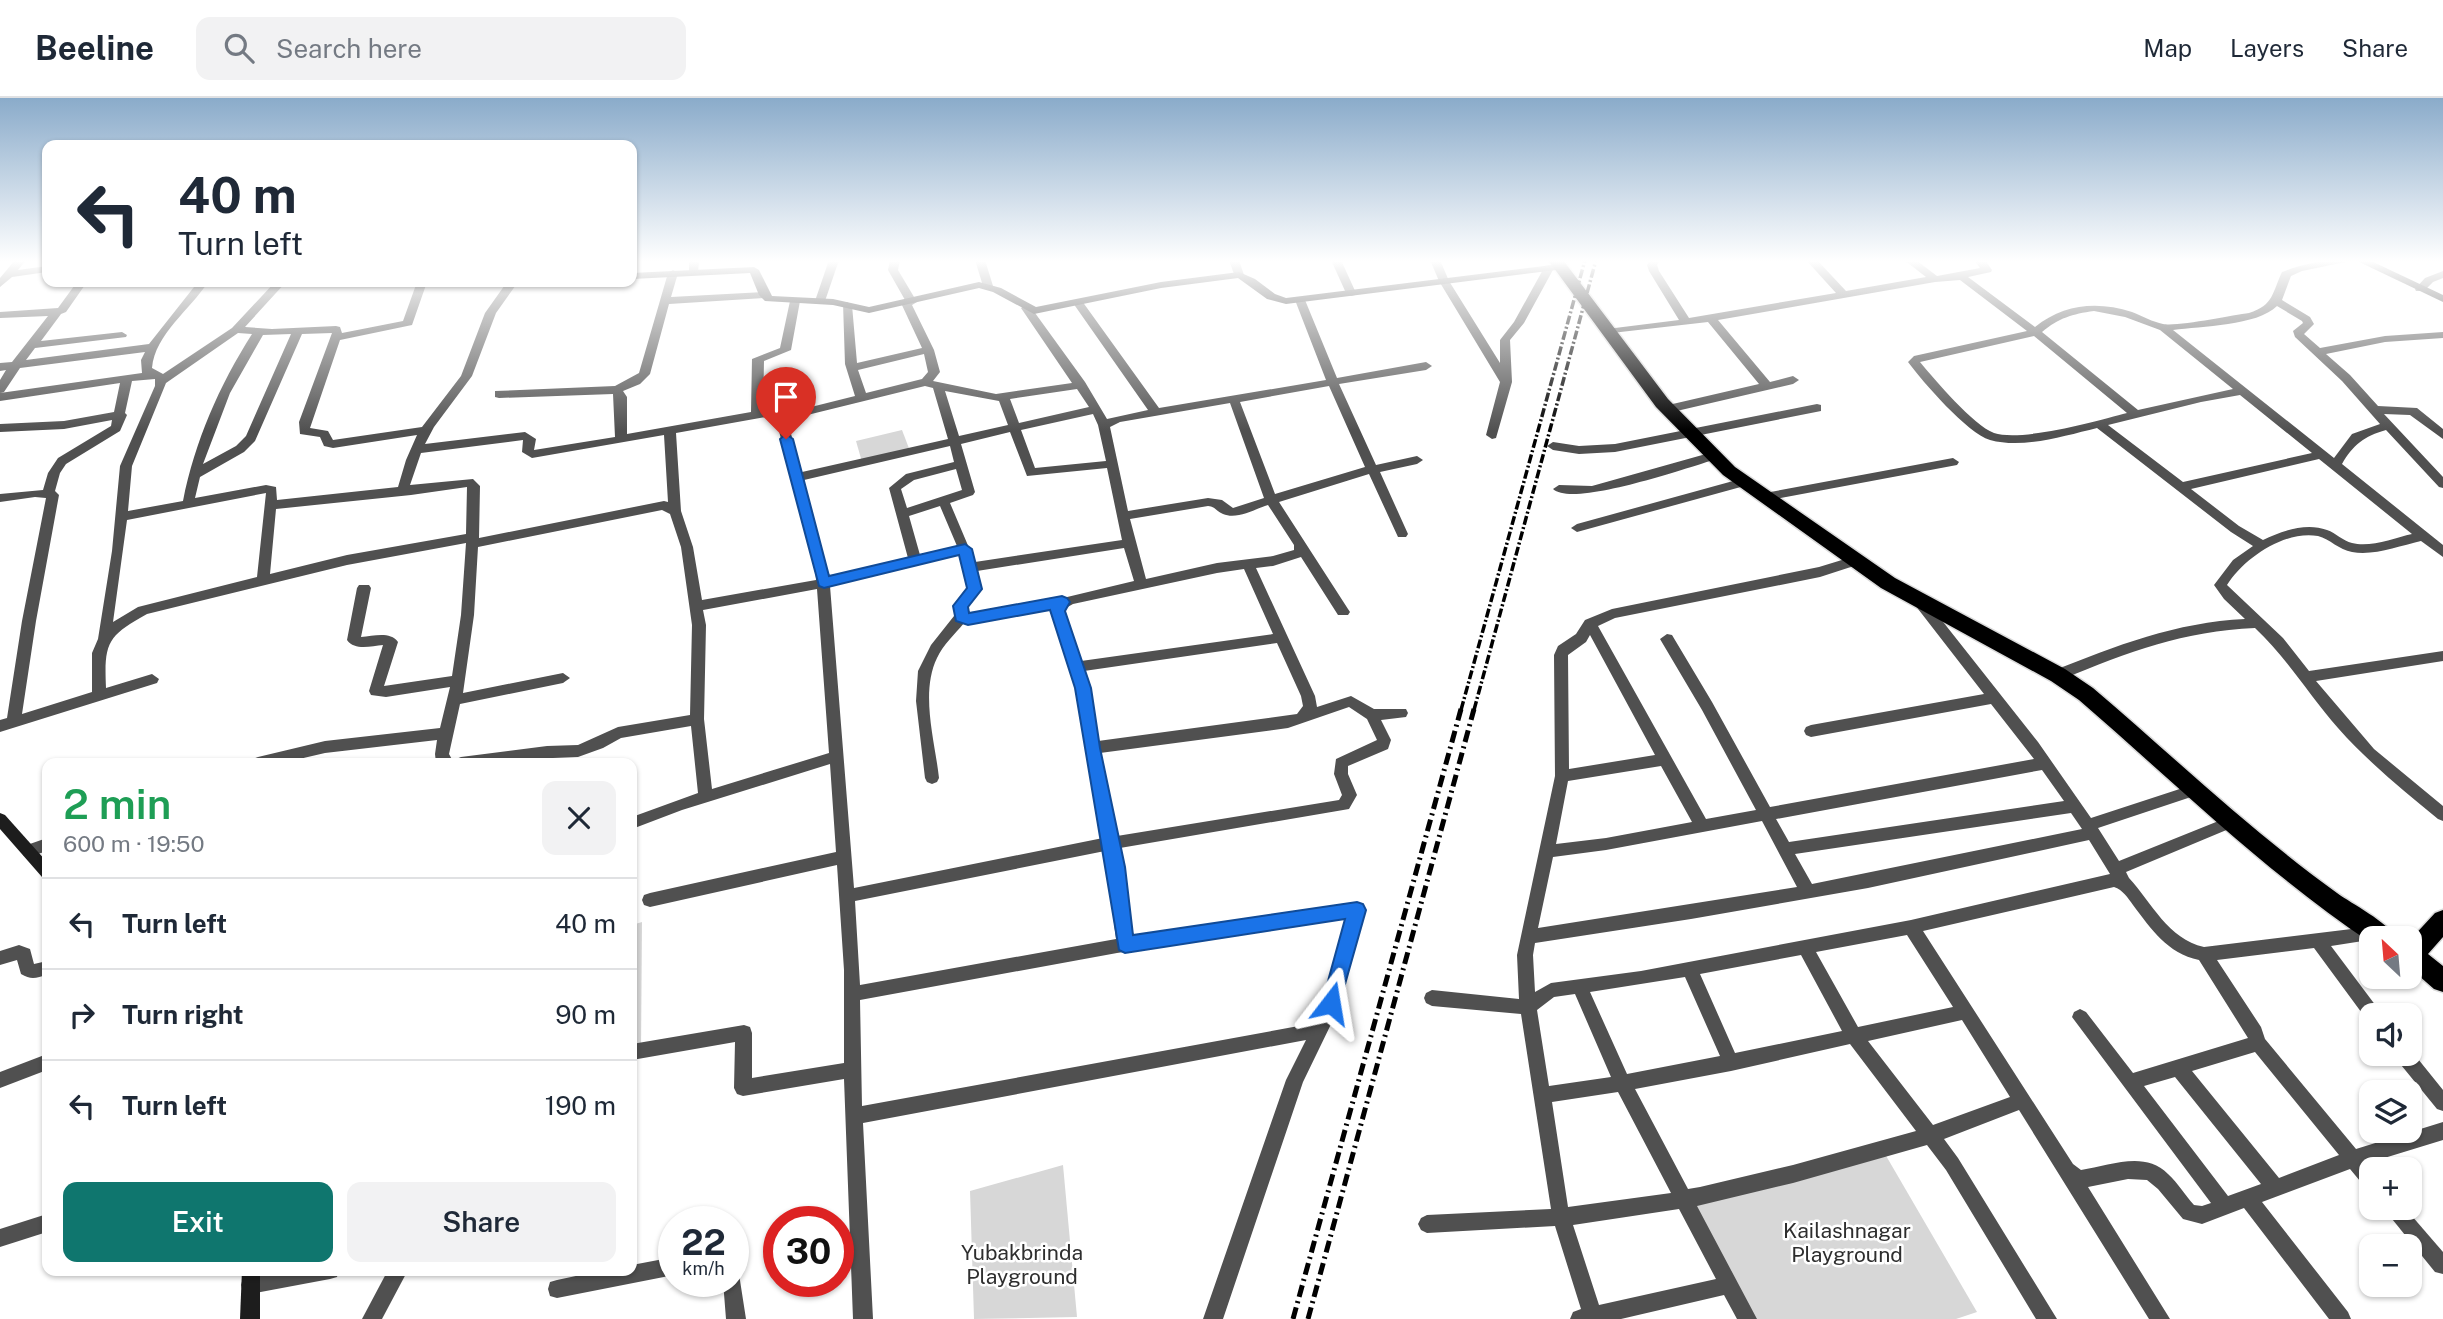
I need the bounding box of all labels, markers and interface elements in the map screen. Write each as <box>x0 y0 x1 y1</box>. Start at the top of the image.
search box <box>196 17 686 80</box>
text: Beeline <box>35 29 154 67</box>
icon: search <box>220 29 258 67</box>
text: Search here <box>276 33 422 64</box>
text: Map <box>2143 34 2192 62</box>
text: Layers <box>2230 34 2304 62</box>
text: Share <box>2342 34 2408 62</box>
text: 40 m <box>178 166 297 224</box>
icon: left <box>63 168 154 259</box>
text: Turn left <box>178 225 303 262</box>
pin <box>756 367 816 439</box>
icon: arrive <box>767 378 805 416</box>
text: 2 min <box>63 779 171 828</box>
button: close <box>542 781 616 855</box>
text: 600 m · 19:50 <box>63 830 205 857</box>
icon: left <box>63 905 101 943</box>
text: Turn left <box>122 908 227 939</box>
text: 40 m <box>555 908 616 939</box>
north arrow <box>2359 926 2422 989</box>
map controls <box>2359 926 2422 1297</box>
position arrow <box>1294 966 1368 1040</box>
icon: right <box>63 996 101 1034</box>
text: Turn right <box>122 999 244 1030</box>
text: 90 m <box>555 999 616 1030</box>
button: sound <box>2359 1003 2422 1066</box>
button: layers <box>2359 1080 2422 1143</box>
icon: left <box>63 1087 101 1125</box>
text: Turn left <box>122 1090 227 1121</box>
text: 190 m <box>545 1090 616 1121</box>
button: + <box>2359 1157 2422 1220</box>
button: Exit <box>63 1182 333 1262</box>
button: Share <box>347 1182 616 1262</box>
speed limit sign: 30 <box>763 1206 854 1297</box>
park label: Kailashnagar Playground <box>1783 1218 1911 1267</box>
text: 22 <box>681 1222 726 1263</box>
button: − <box>2359 1234 2422 1297</box>
park label: Yubakbrinda Playground <box>961 1240 1083 1289</box>
text: km/h <box>682 1258 725 1279</box>

